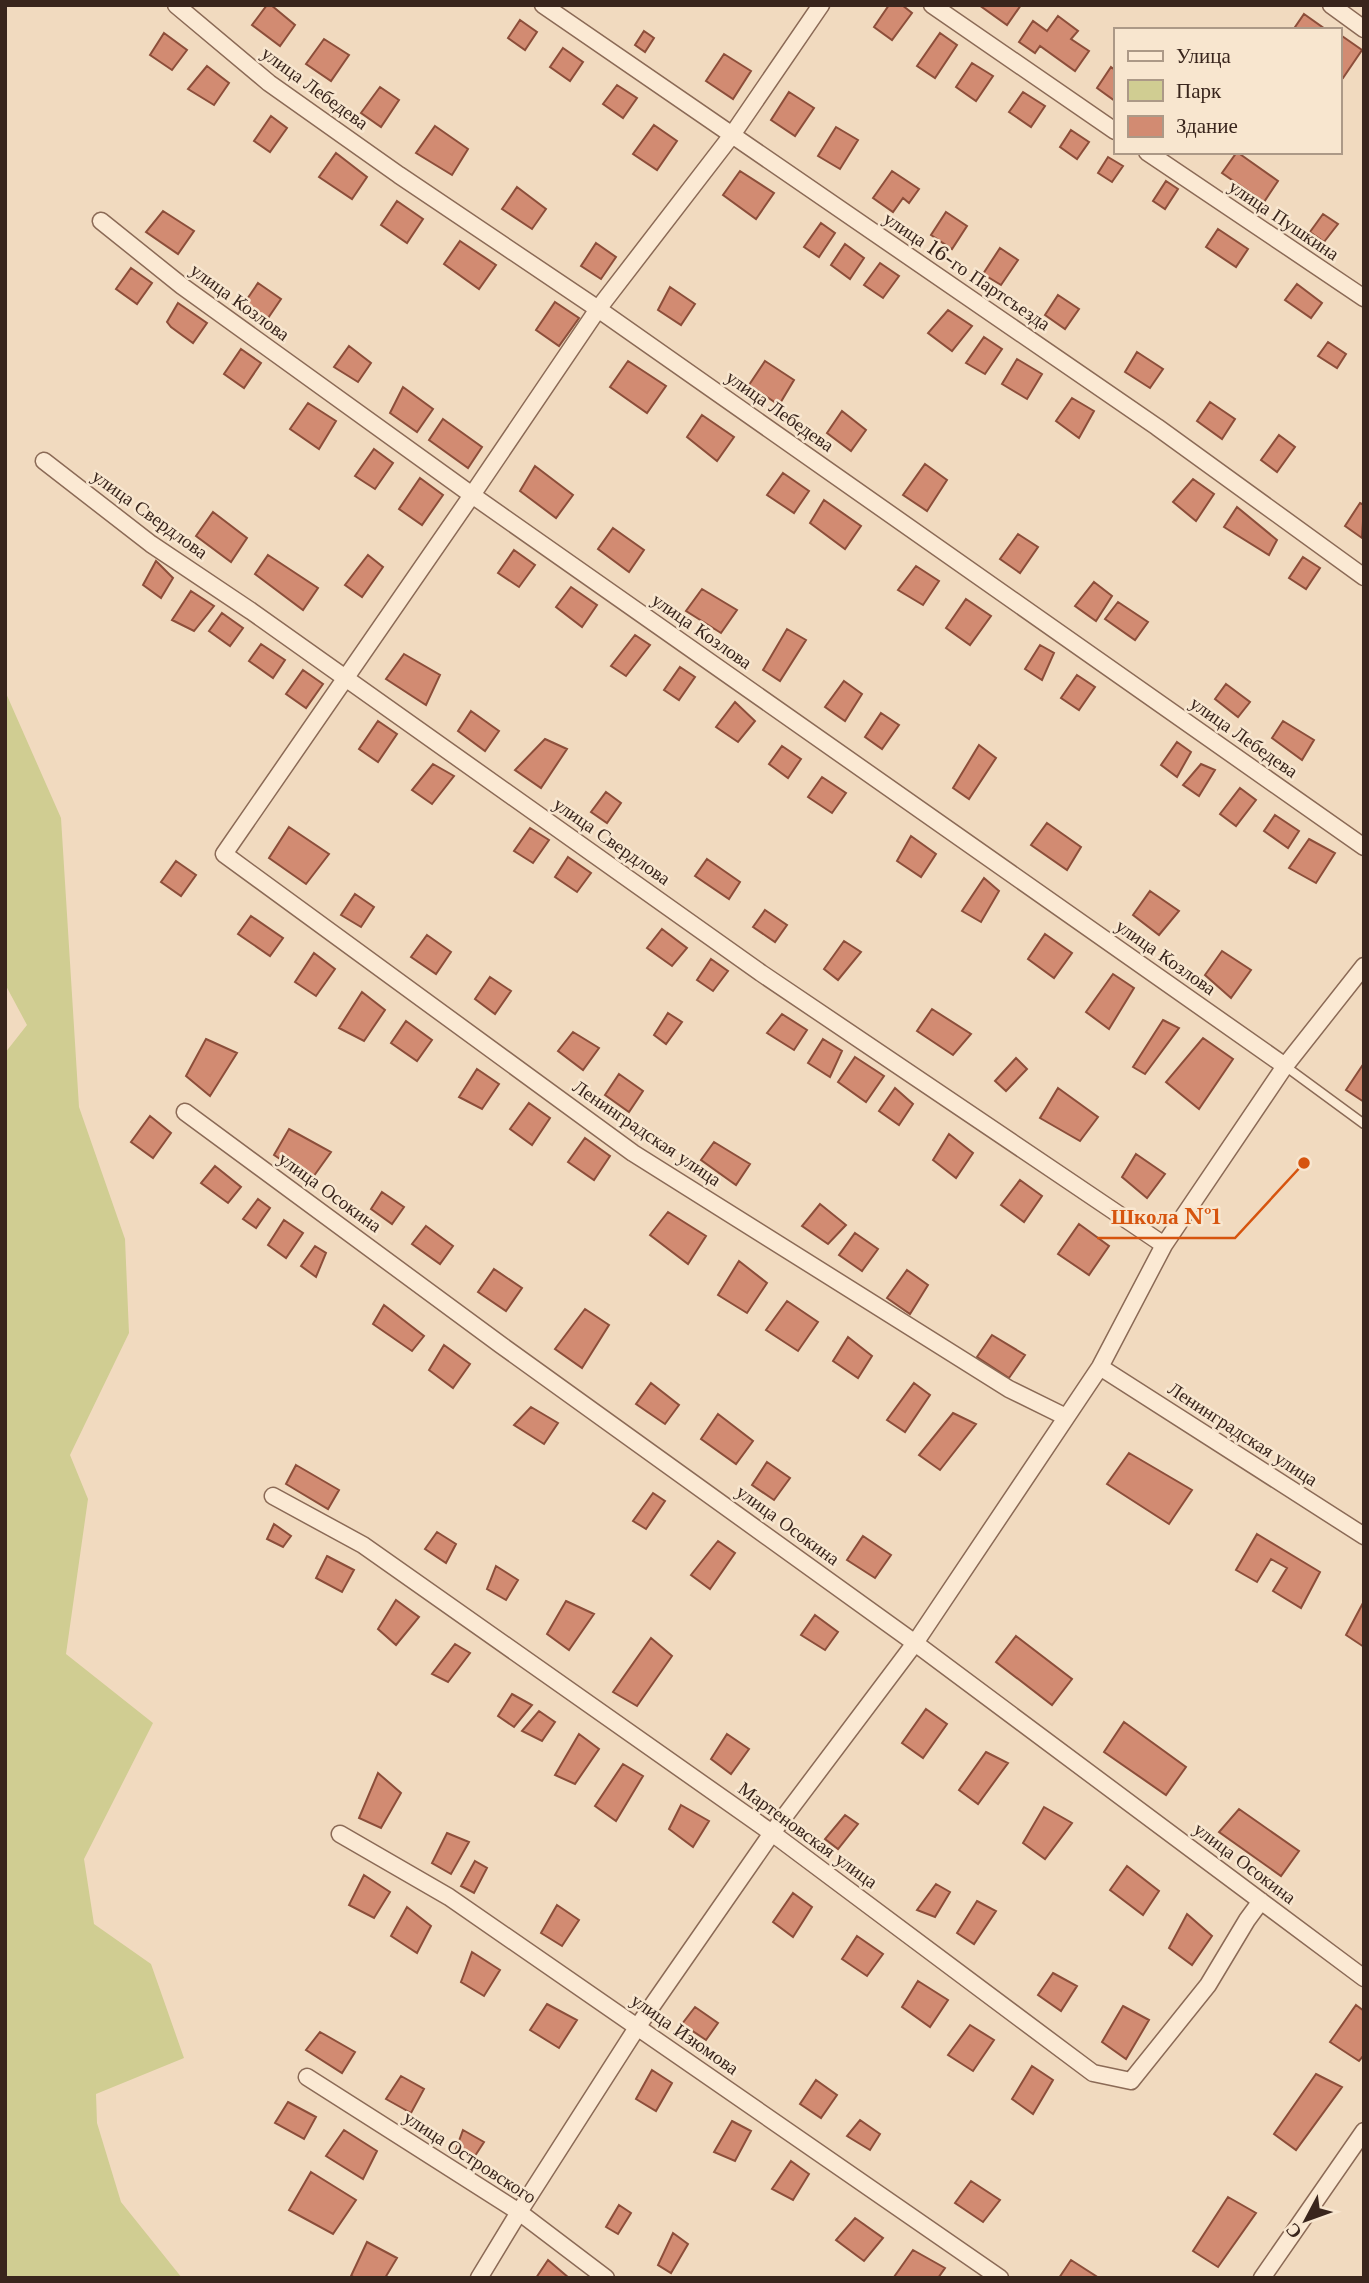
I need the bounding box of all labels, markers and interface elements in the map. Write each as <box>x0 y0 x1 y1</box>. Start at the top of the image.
legend <box>1114 28 1341 154</box>
street label: улица Лебедева <box>257 42 373 135</box>
text: Улица <box>1176 43 1231 69</box>
text: Парк <box>1176 78 1222 104</box>
text: Здание <box>1176 113 1238 139</box>
street label: улица Пушкина <box>1224 175 1344 266</box>
street label: улица 16-го Партсъезда <box>879 207 1055 336</box>
street label: улица Козлова <box>186 258 295 346</box>
street label: улица Лебедева <box>722 365 839 457</box>
street label: улица Свердлова <box>88 464 213 564</box>
street label: улица Козлова <box>647 588 757 674</box>
street label: улица Лебедева <box>1186 691 1303 783</box>
street label: улица Свердлова <box>549 792 675 890</box>
street label: улица Козлова <box>1111 914 1221 1000</box>
street label: Ленинградская улица <box>568 1075 726 1191</box>
street label: улица Осокина <box>274 1147 387 1237</box>
callout: Школа №1 <box>1097 1196 1235 1238</box>
text: Школа №1 <box>1111 1204 1221 1230</box>
street label: Ленинградская улица <box>1164 1377 1323 1491</box>
street label: улица Осокина <box>732 1480 845 1570</box>
street label: Мартеновская улица <box>734 1777 883 1894</box>
street label: улица Осокина <box>1189 1817 1301 1909</box>
street label: улица Изюмова <box>627 1988 744 2080</box>
street label: улица Островского <box>399 2105 541 2209</box>
north arrow <box>1271 2185 1341 2255</box>
text: С <box>1280 2218 1307 2244</box>

